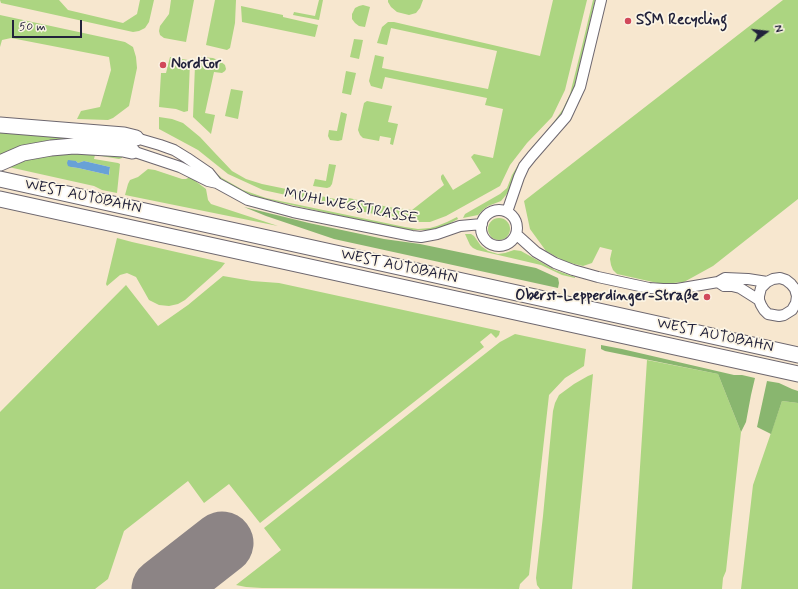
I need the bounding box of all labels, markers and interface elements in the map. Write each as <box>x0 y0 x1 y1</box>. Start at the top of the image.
scale bar <box>14 12 84 38</box>
place label: SSM Recycling <box>636 12 727 30</box>
north arrow <box>746 12 786 52</box>
marker: SSM Recycling <box>623 16 633 26</box>
text: 50 m <box>19 19 46 35</box>
text: N <box>770 24 785 34</box>
place label: Nordtor <box>171 56 221 74</box>
marker: Nordtor <box>158 60 168 70</box>
street label: WEST AUTOBAHN <box>23 176 143 218</box>
street label: MÜHLWEGSTRASSE <box>283 185 419 229</box>
street label: WEST AUTOBAHN <box>339 246 459 288</box>
place label: Oberst-Lepperdinger-Straße <box>515 288 699 306</box>
marker: Oberst-Lepperdinger-Straße <box>702 292 712 302</box>
street label: WEST AUTOBAHN <box>655 315 775 357</box>

